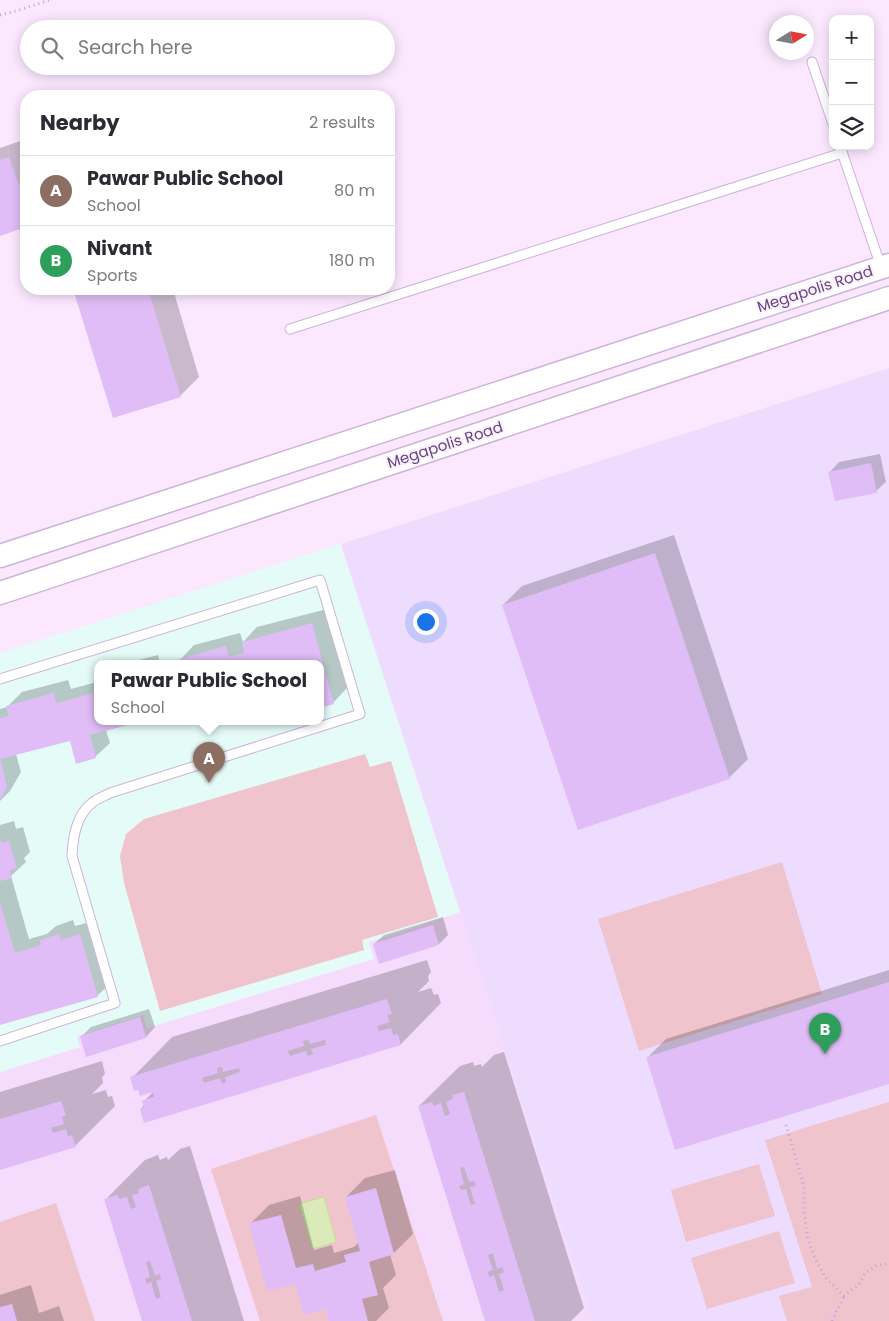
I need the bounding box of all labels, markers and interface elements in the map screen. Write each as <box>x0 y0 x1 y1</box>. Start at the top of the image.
north arrow <box>769 15 814 60</box>
map controls <box>829 15 874 150</box>
button: + <box>829 15 874 60</box>
search box <box>20 20 395 75</box>
icon: search <box>38 34 66 62</box>
text: Search here <box>78 34 192 61</box>
button: − <box>829 60 874 105</box>
button: layers <box>829 105 874 150</box>
text: Nearby <box>40 108 120 137</box>
text: 2 results <box>309 111 375 134</box>
text: Pawar Public School <box>87 165 283 192</box>
text: A <box>50 179 62 202</box>
text: 80 m <box>334 179 375 202</box>
text: School <box>87 194 141 217</box>
text: Nivant <box>87 235 152 262</box>
text: B <box>51 249 61 272</box>
text: 180 m <box>329 249 375 272</box>
street label: Megapolis Road <box>754 260 875 317</box>
text: Sports <box>87 264 138 287</box>
street label: Megapolis Road <box>384 416 505 473</box>
your location <box>413 609 439 635</box>
popup <box>94 660 324 725</box>
text: Pawar Public School <box>111 667 307 694</box>
text: School <box>111 696 165 719</box>
pin: A <box>193 742 225 783</box>
pin: B <box>809 1013 841 1054</box>

